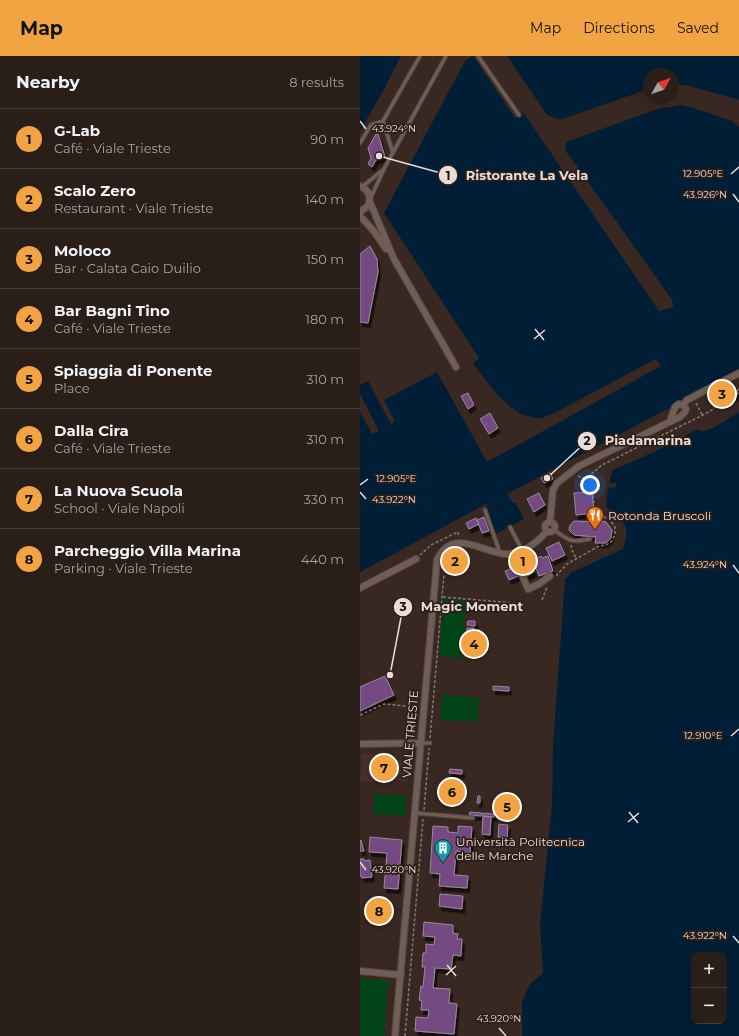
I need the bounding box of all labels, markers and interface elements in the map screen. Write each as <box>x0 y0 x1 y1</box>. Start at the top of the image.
text: Map <box>20 17 63 40</box>
text: Map <box>530 19 561 37</box>
text: Directions <box>583 19 655 37</box>
text: Saved <box>677 19 719 37</box>
north arrow <box>643 68 679 104</box>
text: Nearby <box>16 72 80 92</box>
text: 8 results <box>289 74 344 90</box>
text: G-Lab <box>54 121 100 140</box>
text: 43.924°N <box>372 122 416 135</box>
text: 1 <box>26 131 32 147</box>
text: 90 m <box>310 131 344 147</box>
text: Café · Viale Trieste <box>54 140 171 156</box>
callout: Ristorante La Vela <box>438 163 596 188</box>
text: Ristorante La Vela <box>466 167 588 183</box>
text: 12.905°E <box>683 167 724 180</box>
text: 1 <box>446 168 450 183</box>
text: Scalo Zero <box>54 181 136 200</box>
text: 43.926°N <box>683 188 727 201</box>
text: 2 <box>25 191 33 207</box>
text: 140 m <box>305 191 344 207</box>
text: Restaurant · Viale Trieste <box>54 200 213 216</box>
text: Moloco <box>54 241 111 260</box>
text: 3 <box>25 251 33 267</box>
text: 150 m <box>306 251 344 267</box>
text: Bar · Calata Caio Duilio <box>54 260 201 276</box>
text: Bar Bagni Tino <box>54 301 170 320</box>
text: 4 <box>25 311 33 327</box>
text: 180 m <box>305 311 344 327</box>
text: Café · Viale Trieste <box>54 320 171 336</box>
text: Spiaggia di Ponente <box>54 361 213 380</box>
text: 5 <box>25 371 33 387</box>
text: 310 m <box>306 371 344 387</box>
pin: 3 <box>709 379 735 409</box>
text: Place <box>54 380 90 396</box>
text: Dalla Cira <box>54 421 129 440</box>
callout: Piadamarina <box>577 428 700 453</box>
text: 6 <box>25 431 33 447</box>
text: 310 m <box>306 431 344 447</box>
text: Piadamarina <box>605 432 691 448</box>
text: 2 <box>583 433 591 448</box>
text: Café · Viale Trieste <box>54 440 171 456</box>
text: 12.905°E <box>376 472 417 485</box>
your location <box>580 475 600 495</box>
text: La Nuova Scuola <box>54 481 183 500</box>
text: 7 <box>25 491 33 507</box>
text: 330 m <box>304 491 344 507</box>
text: 43.922°N <box>372 493 416 506</box>
text: School · Viale Napoli <box>54 500 185 516</box>
restaurant icon: Rotonda Bruscoli <box>585 505 605 530</box>
place label: Rotonda Bruscoli <box>608 508 711 523</box>
text: Parcheggio Villa Marina <box>54 541 241 560</box>
pin: 2 <box>442 546 468 576</box>
pin: 1 <box>510 546 536 576</box>
text: 8 <box>25 551 33 567</box>
text: 440 m <box>301 551 344 567</box>
text: 43.924°N <box>683 558 727 571</box>
text: Parking · Viale Trieste <box>54 560 193 576</box>
callout: Magic Moment <box>393 594 531 619</box>
text: Magic Moment <box>421 598 524 614</box>
text: 3 <box>398 599 407 614</box>
pin: 4 <box>461 629 487 659</box>
street label: VIALE TRIESTE <box>399 689 421 779</box>
text: 12.910°E <box>684 729 723 742</box>
pin: 7 <box>371 753 397 783</box>
pin: 6 <box>439 777 465 807</box>
pin: 5 <box>494 792 520 822</box>
place label: Università Politecnica delle Marche <box>456 834 585 863</box>
building icon: Università Politecnica delle Marche <box>433 838 453 863</box>
text: 43.920°N <box>372 863 416 876</box>
pin: 8 <box>366 896 392 926</box>
text: 43.922°N <box>683 929 727 942</box>
map controls <box>691 952 727 1024</box>
button: + <box>691 952 727 988</box>
button: − <box>691 988 727 1024</box>
text: 43.920°N <box>477 1012 521 1025</box>

